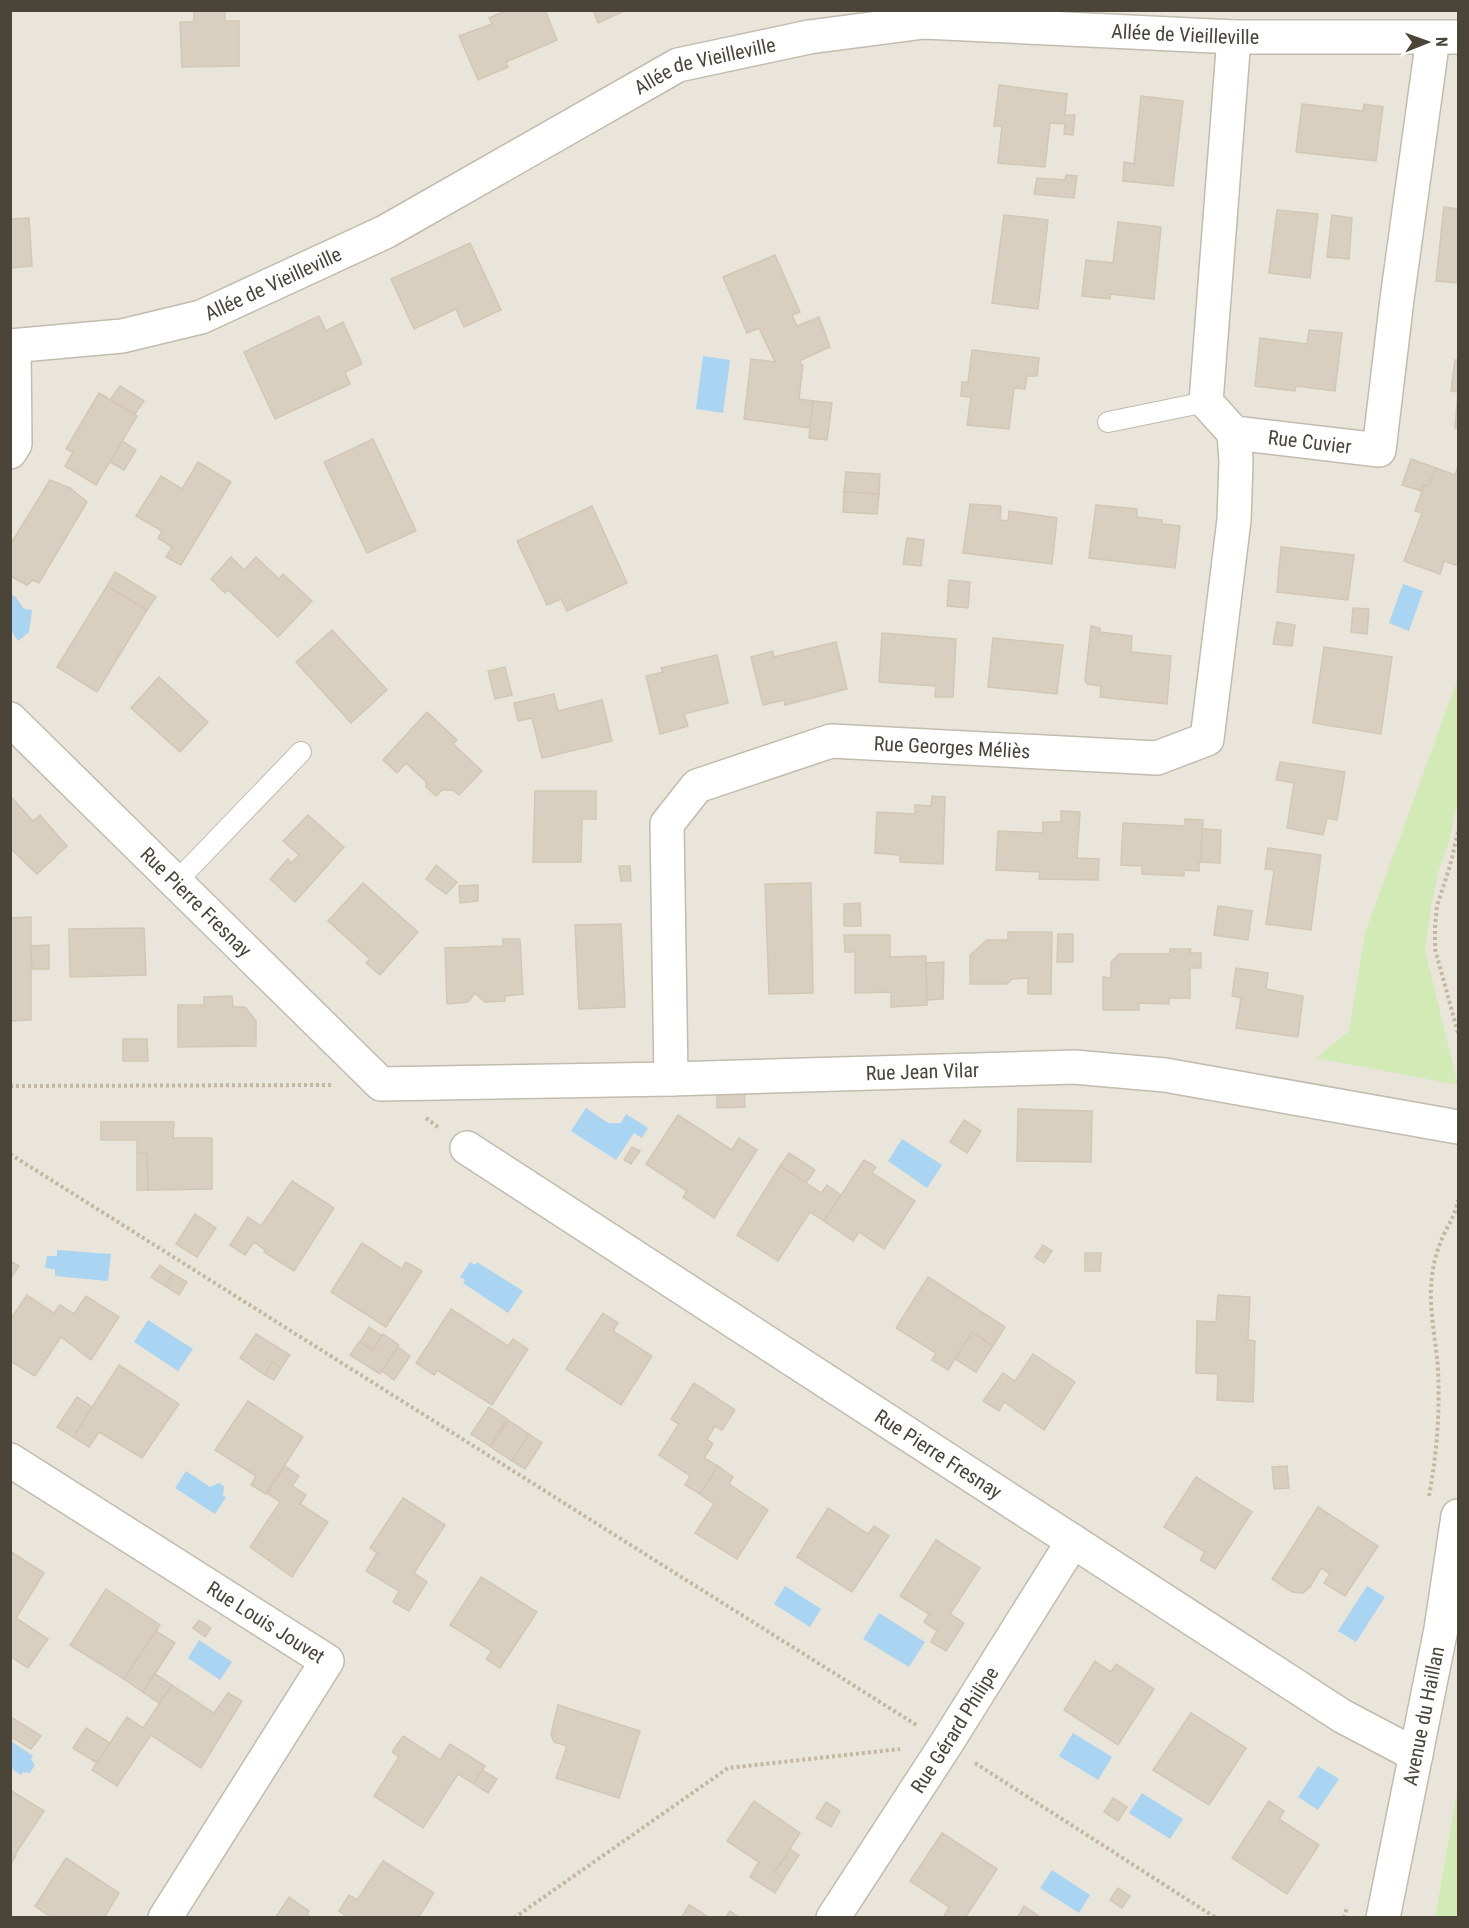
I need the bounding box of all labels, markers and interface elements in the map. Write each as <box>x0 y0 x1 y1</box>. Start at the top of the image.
north arrow <box>1397 12 1457 72</box>
street label: Allée de Vieilleville <box>1111 19 1259 49</box>
street label: Allée de Vieilleville <box>630 33 778 99</box>
text: N <box>1432 37 1451 47</box>
street label: Allée de Vieilleville <box>201 242 345 326</box>
street label: Rue Cuvier <box>1267 425 1353 459</box>
street label: Rue Georges Méliès <box>873 731 1031 763</box>
street label: Rue Pierre Fresnay <box>135 842 257 962</box>
street label: Rue Jean Vilar <box>865 1058 979 1085</box>
street label: Rue Pierre Fresnay <box>870 1404 1006 1504</box>
street label: Rue Louis Jouvet <box>202 1576 329 1669</box>
street label: Avenue du Haillan <box>1398 1644 1449 1788</box>
street label: Rue Gérard Philipe <box>905 1662 1003 1797</box>

